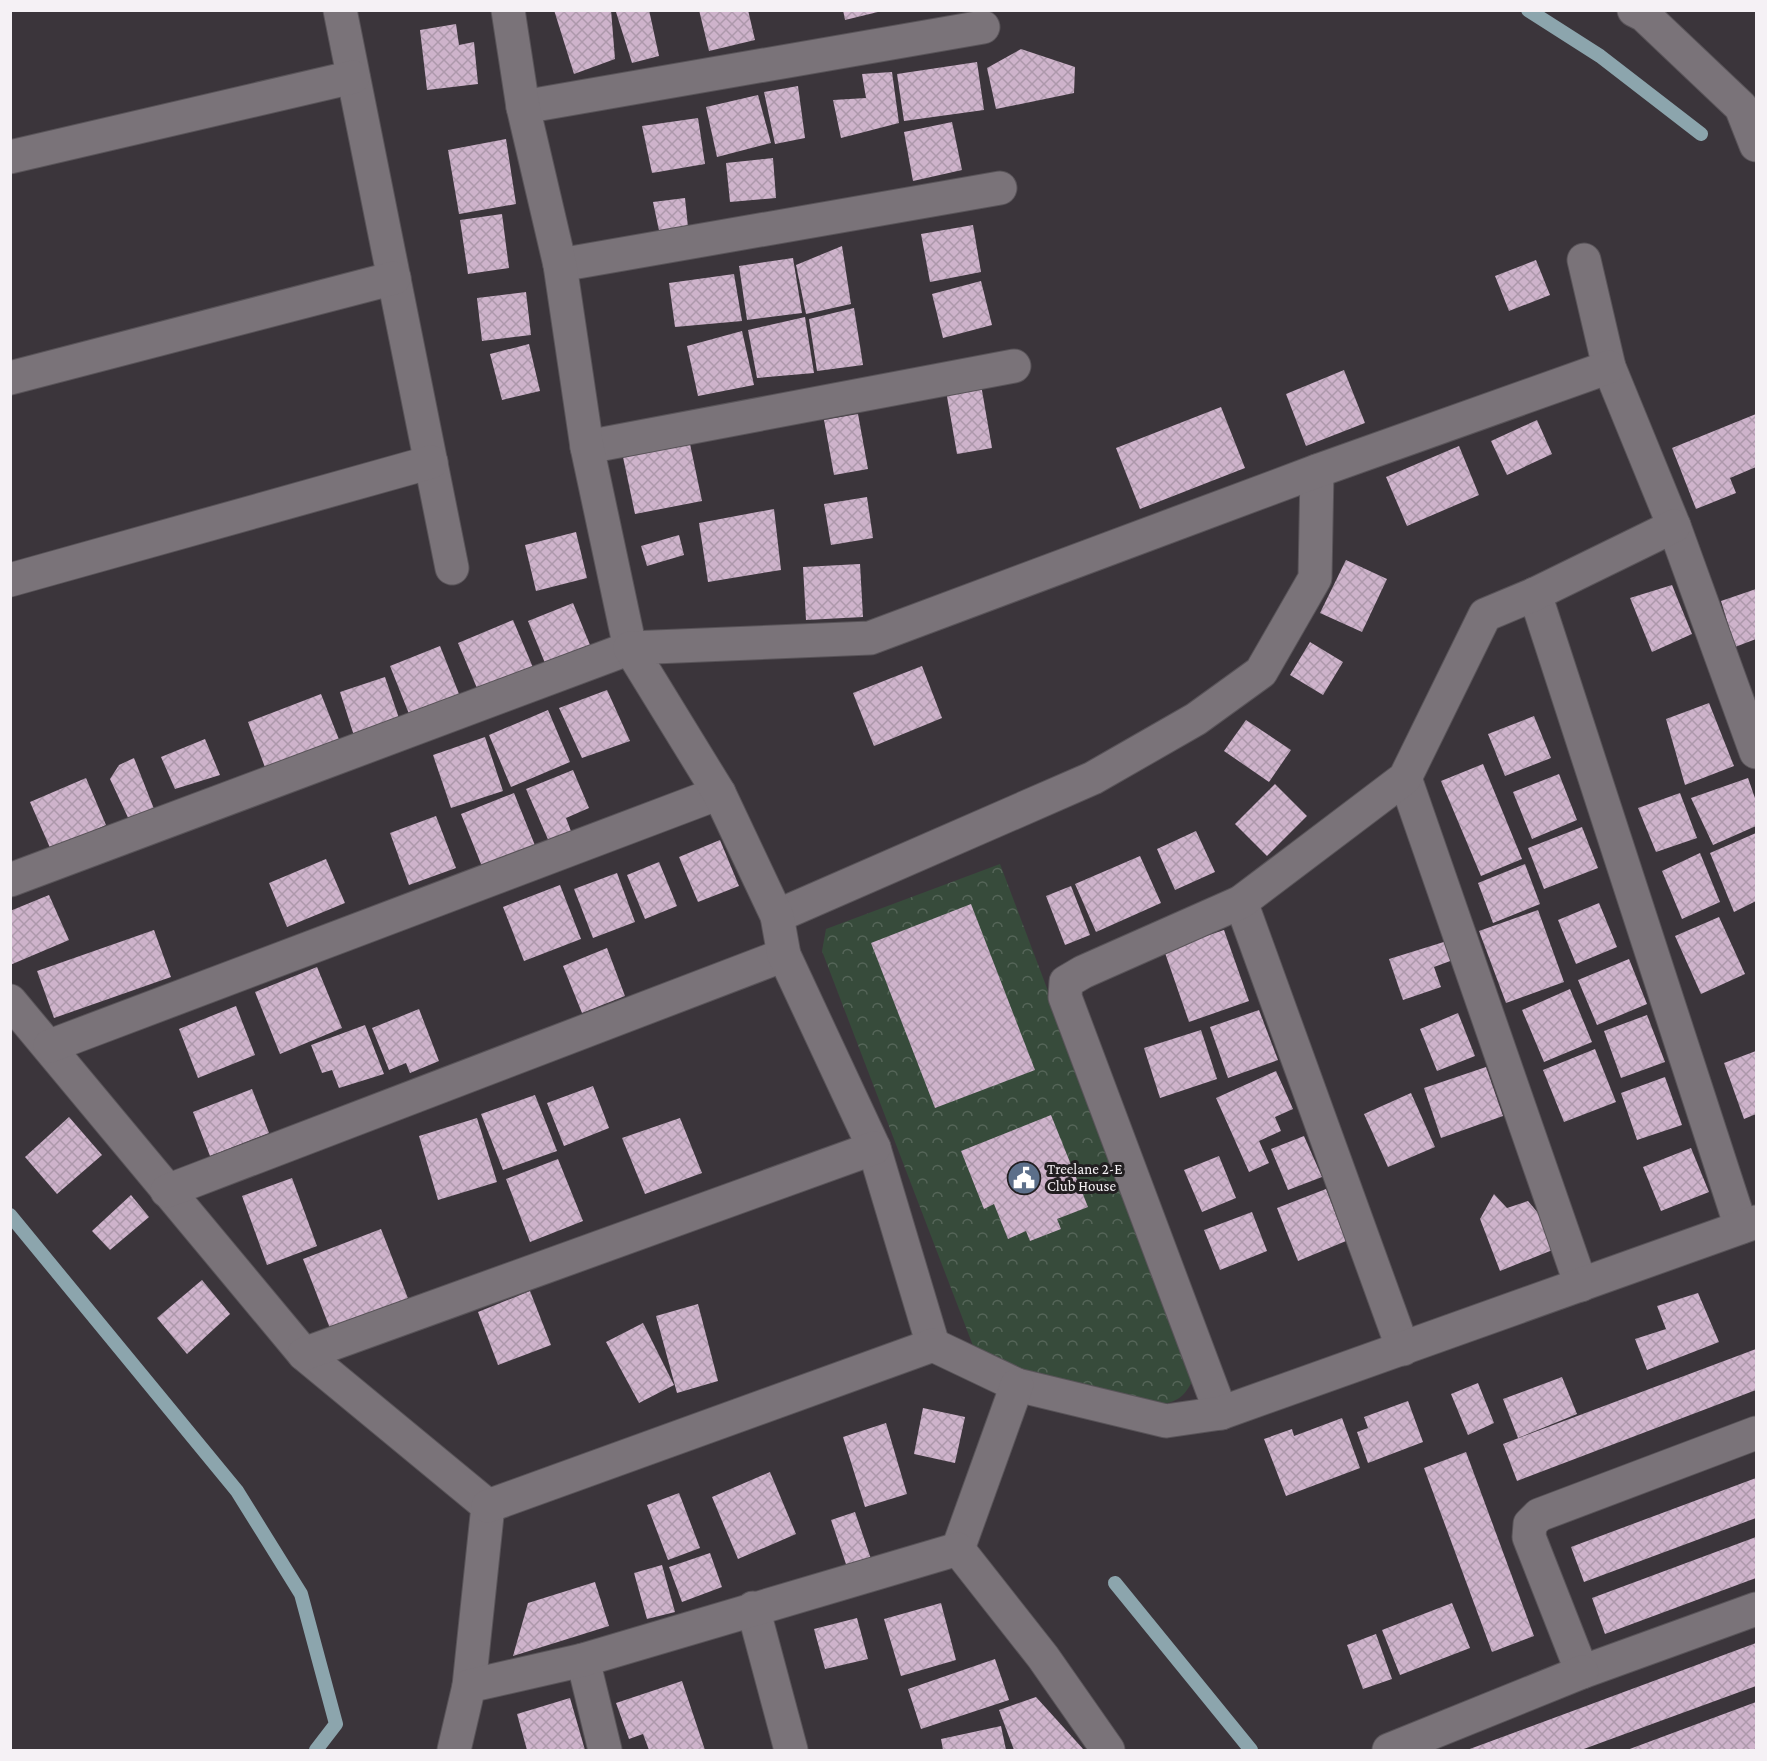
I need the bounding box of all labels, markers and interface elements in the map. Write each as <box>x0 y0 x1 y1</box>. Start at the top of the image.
public building icon: Treelane 2-E Club House <box>1006 1160 1042 1196</box>
place label: Treelane 2-E Club House <box>1047 1161 1122 1194</box>

